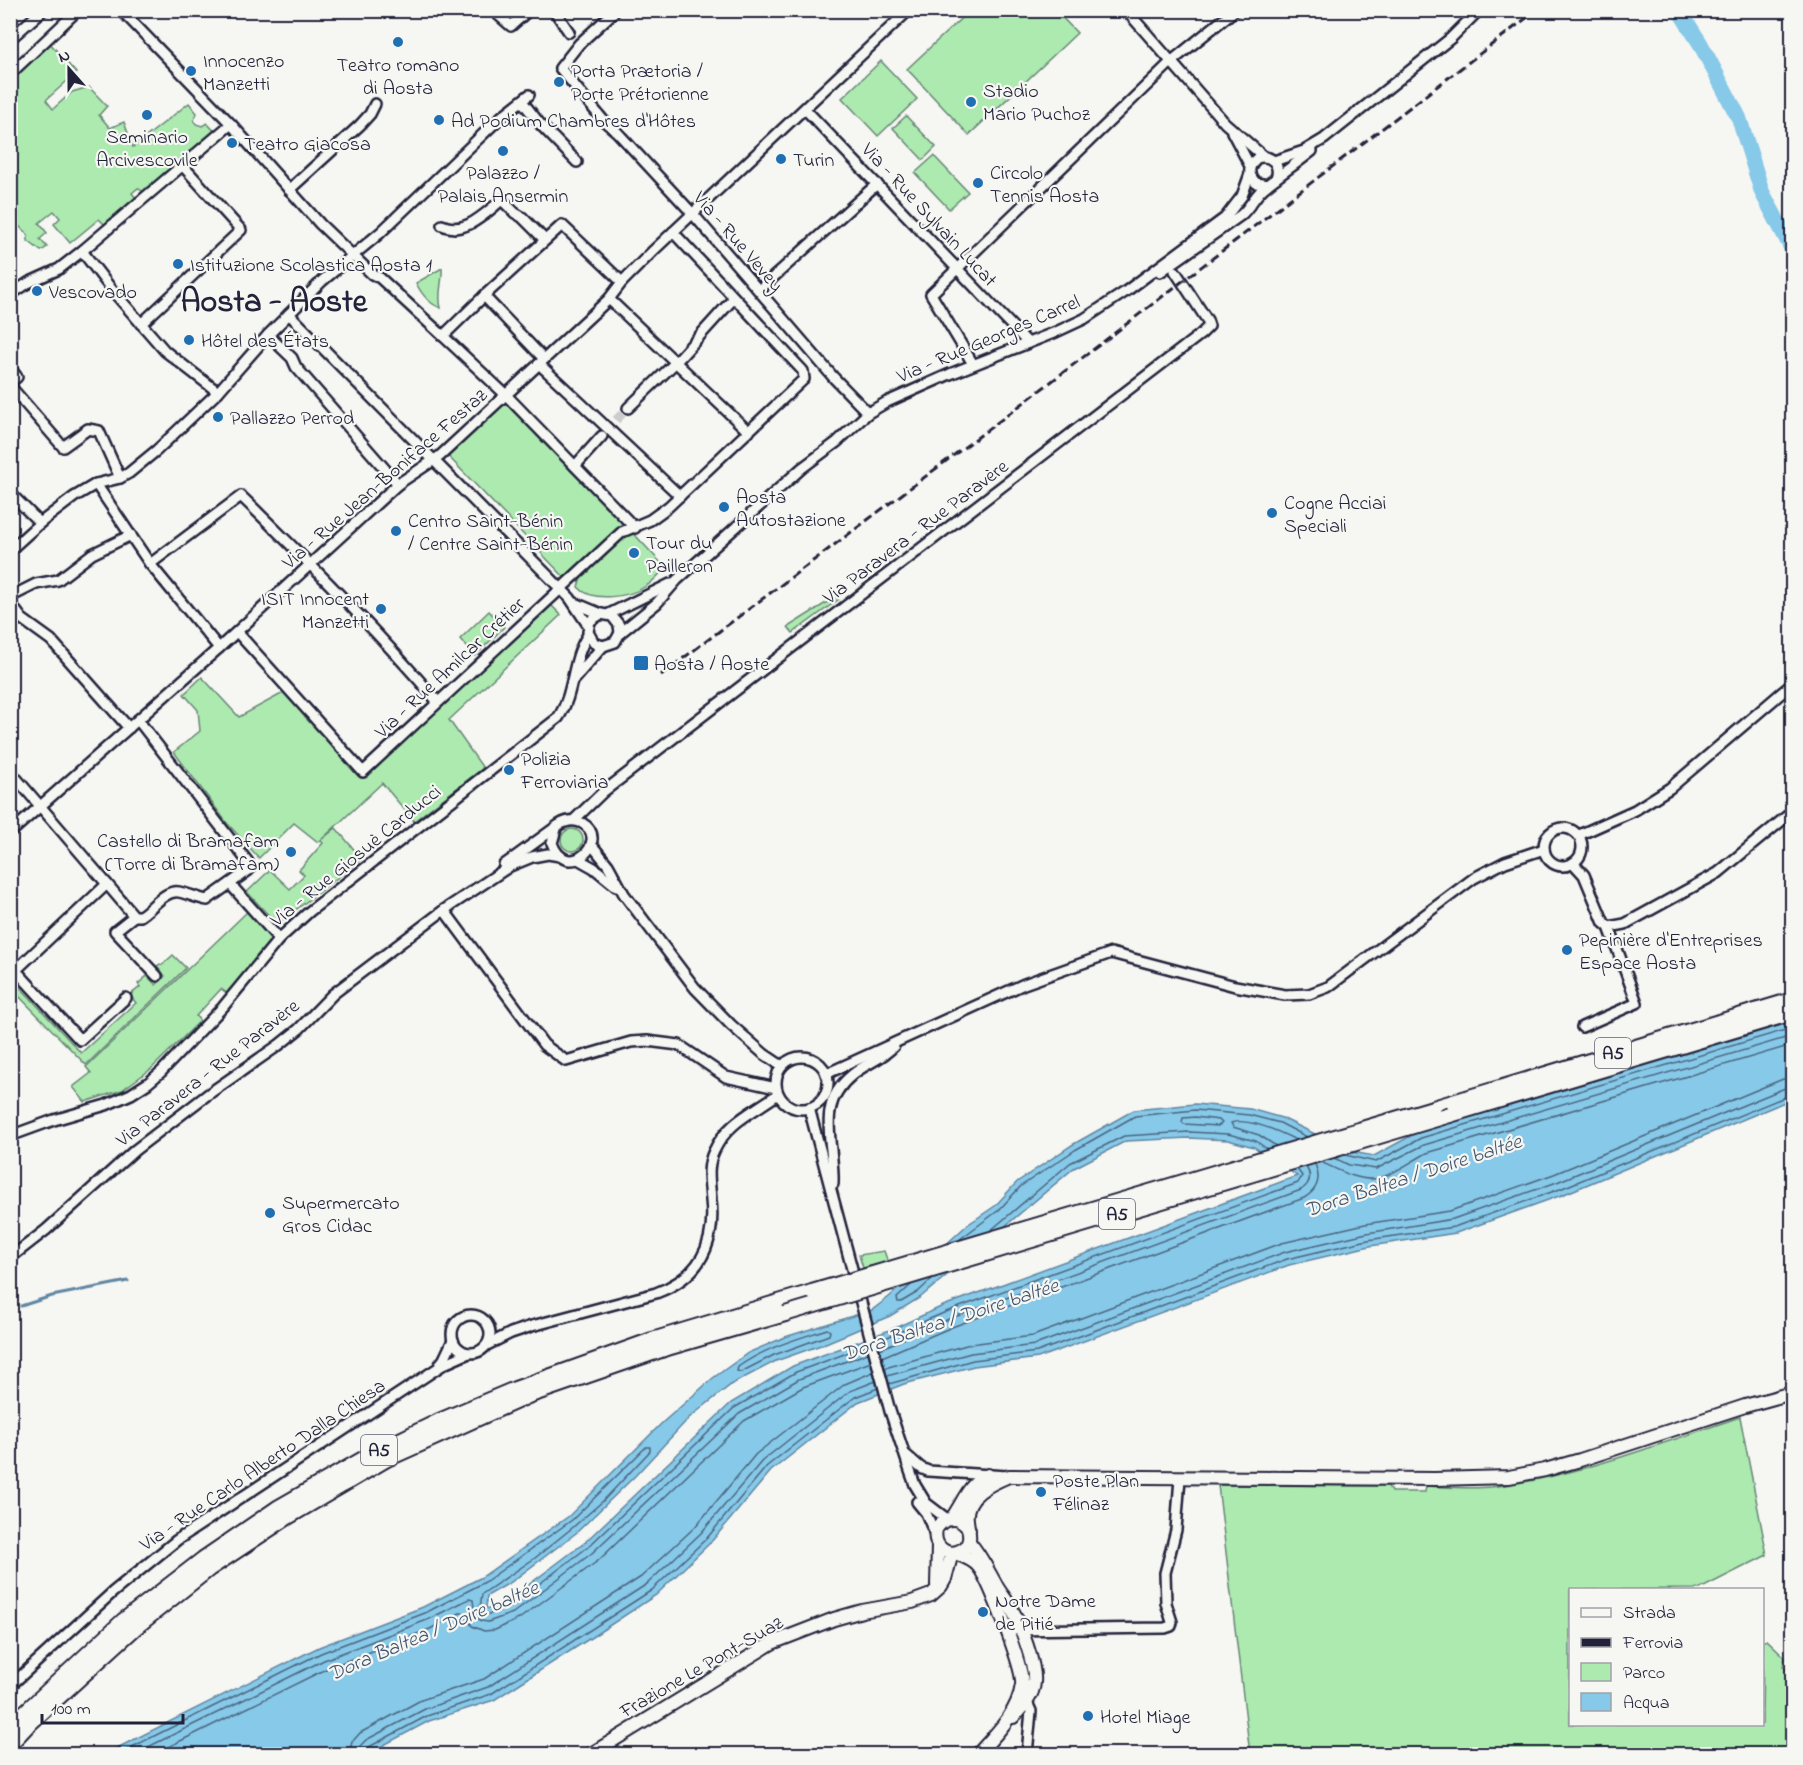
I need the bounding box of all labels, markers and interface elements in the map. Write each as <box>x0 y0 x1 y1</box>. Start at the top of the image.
marker: Teatro romano di Aosta <box>391 35 405 49</box>
north arrow <box>39 39 99 99</box>
text: N <box>55 44 74 70</box>
place label: Innocenzo Manzetti <box>203 48 284 100</box>
place label: Teatro romano di Aosta <box>337 52 459 104</box>
place label: Porta Prætoria / Porte Prétorienne <box>571 58 709 110</box>
marker: Innocenzo Manzetti <box>184 64 198 78</box>
marker: Porta Prætoria / Porte Prétorienne <box>552 75 566 89</box>
place label: Stadio Mario Puchoz <box>983 78 1091 130</box>
marker: Stadio Mario Puchoz <box>964 95 978 109</box>
marker: Seminario Arcivescovile <box>140 108 154 122</box>
place label: Ad Podium Chambres d'Hôtes <box>451 108 696 137</box>
marker: Ad Podium Chambres d'Hôtes <box>432 113 446 127</box>
place label: Seminario Arcivescovile <box>96 124 198 176</box>
place label: Teatro Giacosa <box>244 131 371 160</box>
marker: Teatro Giacosa <box>225 136 239 150</box>
street label: Via - Rue Sylvain Lucat <box>853 136 1003 295</box>
marker: Palazzo / Palais Ansermin <box>496 144 510 158</box>
place label: Turin <box>793 147 834 176</box>
marker: Turin <box>774 152 788 166</box>
place label: Palazzo / Palais Ansermin <box>438 160 568 212</box>
place label: Circolo Tennis Aosta <box>990 160 1099 212</box>
marker: Circolo Tennis Aosta <box>971 176 985 190</box>
street label: Via - Rue Vevey <box>684 185 789 299</box>
place label: Istituzione Scolastica Aosta 1 <box>190 252 432 281</box>
marker: Istituzione Scolastica Aosta 1 <box>171 257 185 271</box>
place label: Vescovado <box>48 279 137 308</box>
district label: Aosta - Aoste <box>181 280 369 327</box>
marker: Vescovado <box>30 284 44 298</box>
street label: Via - Rue Georges Carrel <box>892 289 1085 393</box>
place label: Hôtel des États <box>201 328 329 357</box>
marker: Hôtel des États <box>182 333 196 347</box>
street label: Via - Rue Jean-Boniface Festaz <box>276 382 495 578</box>
place label: Pallazzo Perrod <box>230 405 354 434</box>
marker: Pallazzo Perrod <box>211 410 225 424</box>
street label: Via Paravera - Rue Paravère <box>817 453 1016 613</box>
place label: Aosta Autostazione <box>736 484 846 536</box>
place label: Cogne Acciai Speciali <box>1284 490 1386 542</box>
marker: Aosta Autostazione <box>717 500 731 514</box>
marker: Cogne Acciai Speciali <box>1265 506 1279 520</box>
place label: Centro Saint-Bénin / Centre Saint-Bénin <box>408 508 573 560</box>
marker: Centro Saint-Bénin / Centre Saint-Bénin <box>389 524 403 538</box>
place label: Tour du Pailleron <box>646 530 713 582</box>
marker: Tour du Pailleron <box>627 546 641 560</box>
place label: ISIT Innocent Manzetti <box>261 586 369 638</box>
street label: Via - Rue Amilcar Crétier <box>368 591 533 747</box>
marker: ISIT Innocent Manzetti <box>374 602 388 616</box>
place label: Aosta / Aoste <box>654 651 769 680</box>
marker: Aosta / Aoste <box>632 654 650 672</box>
place label: Polizia Ferroviaria <box>520 746 608 798</box>
marker: Polizia Ferroviaria <box>502 763 516 777</box>
street label: Via - Rue Giosuè Carducci <box>264 779 448 936</box>
place label: Castello di Bramafam (Torre di Bramafam) <box>97 828 279 880</box>
marker: Castello di Bramafam (Torre di Bramafam) <box>284 845 298 859</box>
place label: Pepinière d'Entreprises Espace Aosta <box>1579 927 1763 979</box>
marker: Pepinière d'Entreprises Espace Aosta <box>1560 943 1574 957</box>
street label: Via Paravera - Rue Paravère <box>110 993 307 1156</box>
road number: A5 <box>1595 1038 1631 1068</box>
water label: Dora Baltea / Doire baltée <box>1301 1127 1527 1226</box>
place label: Supermercato Gros Cidac <box>282 1190 400 1242</box>
road number: A5 <box>1099 1199 1135 1229</box>
marker: Supermercato Gros Cidac <box>263 1206 277 1220</box>
water label: Dora Baltea / Doire baltée <box>838 1271 1064 1370</box>
street label: Via - Rue Carlo Alberto Dalla Chiesa <box>134 1373 392 1560</box>
road number: A5 <box>361 1435 397 1465</box>
place label: Poste Plan Félinaz <box>1052 1468 1139 1520</box>
marker: Poste Plan Félinaz <box>1034 1485 1048 1499</box>
water label: Dora Baltea / Doire baltée <box>324 1573 545 1690</box>
place label: Notre Dame de Pitié <box>995 1588 1096 1640</box>
legend <box>1569 1588 1764 1726</box>
text: Strada <box>1623 1601 1676 1627</box>
marker: Notre Dame de Pitié <box>976 1605 990 1619</box>
street label: Frazione Le Pont-Suaz <box>614 1609 790 1727</box>
text: Ferrovia <box>1622 1631 1683 1657</box>
text: Parco <box>1623 1661 1665 1687</box>
scale bar <box>42 1687 183 1725</box>
text: Acqua <box>1623 1691 1670 1717</box>
text: 100 m <box>51 1697 91 1723</box>
place label: Hotel Miage <box>1100 1704 1191 1734</box>
marker: Hotel Miage <box>1081 1709 1095 1723</box>

